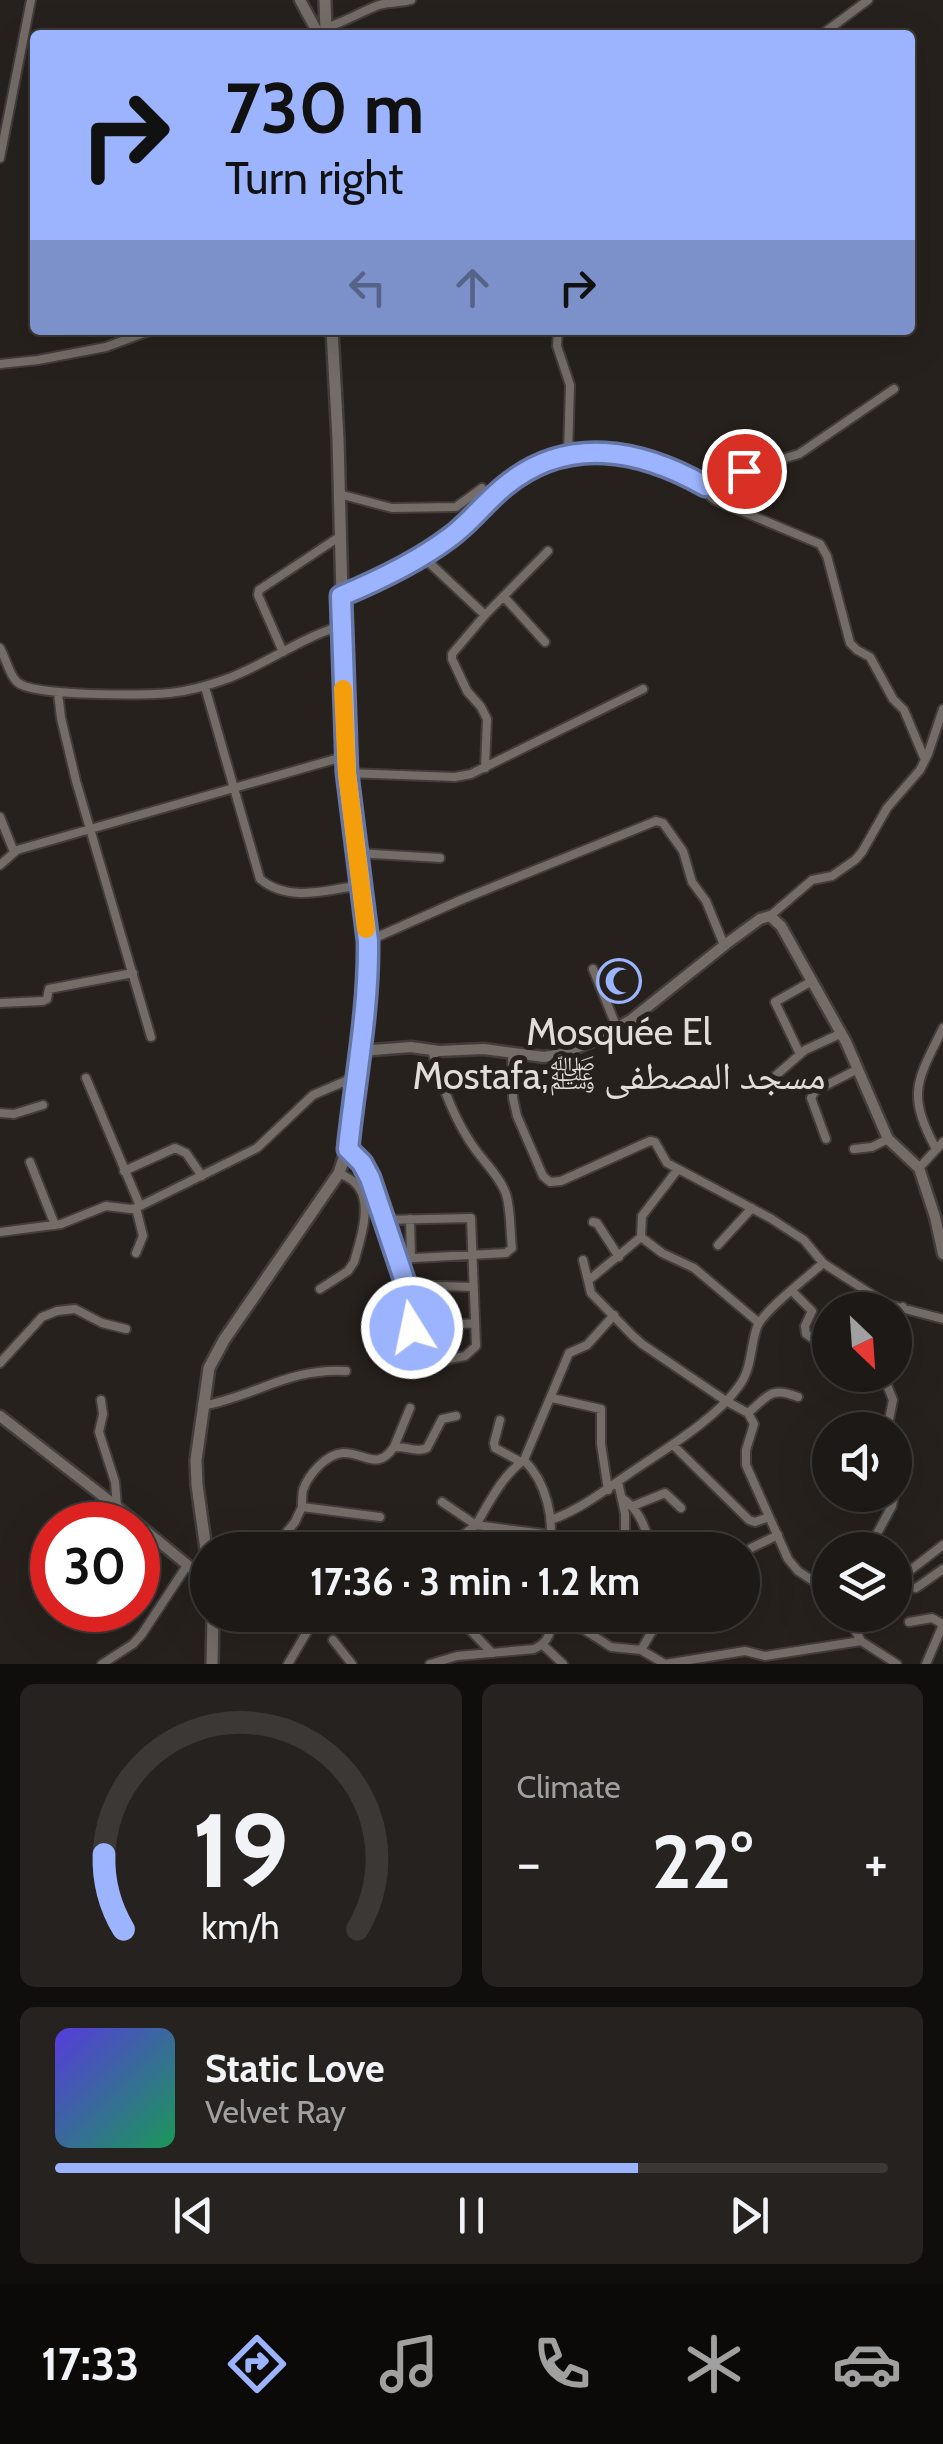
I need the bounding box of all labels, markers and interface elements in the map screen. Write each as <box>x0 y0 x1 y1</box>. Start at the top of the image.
text: 730 m <box>225 65 424 151</box>
icon: right <box>60 70 190 200</box>
text: Turn right <box>225 151 404 205</box>
icon: left <box>340 260 395 315</box>
icon: ahead <box>445 260 500 315</box>
icon: right <box>550 260 605 315</box>
pin <box>702 429 787 514</box>
icon: arrive <box>717 444 772 499</box>
mosque icon: Mosquée El Mostafa;مسجد المصطفى ﷺ <box>596 958 642 1004</box>
place label: Mosquée El Mostafa;مسجد المصطفى ﷺ <box>413 1008 826 1099</box>
position arrow <box>360 1276 464 1380</box>
north arrow <box>812 1292 912 1392</box>
map controls <box>812 1292 912 1632</box>
button: sound <box>812 1412 912 1512</box>
speed limit sign: 30 <box>30 1502 160 1632</box>
button: layers <box>812 1532 912 1632</box>
text: 17:36 · 3 min · 1.2 km <box>310 1558 640 1605</box>
text: Climate <box>517 1767 621 1806</box>
text: 19 <box>192 1787 289 1913</box>
text: 22° <box>652 1816 753 1907</box>
text: − <box>517 1829 541 1896</box>
text: + <box>864 1829 888 1896</box>
text: km/h <box>202 1905 280 1948</box>
text: Static Love <box>205 2045 384 2092</box>
text: Velvet Ray <box>205 2092 346 2131</box>
icon: previous <box>166 2188 221 2243</box>
icon: pause <box>444 2188 499 2243</box>
icon: next <box>722 2188 777 2243</box>
icon: directions <box>222 2329 292 2399</box>
icon: music <box>374 2329 444 2399</box>
icon: phone <box>527 2329 597 2399</box>
icon: climate <box>679 2329 749 2399</box>
icon: car <box>832 2329 902 2399</box>
text: 17:33 <box>41 2337 139 2391</box>

